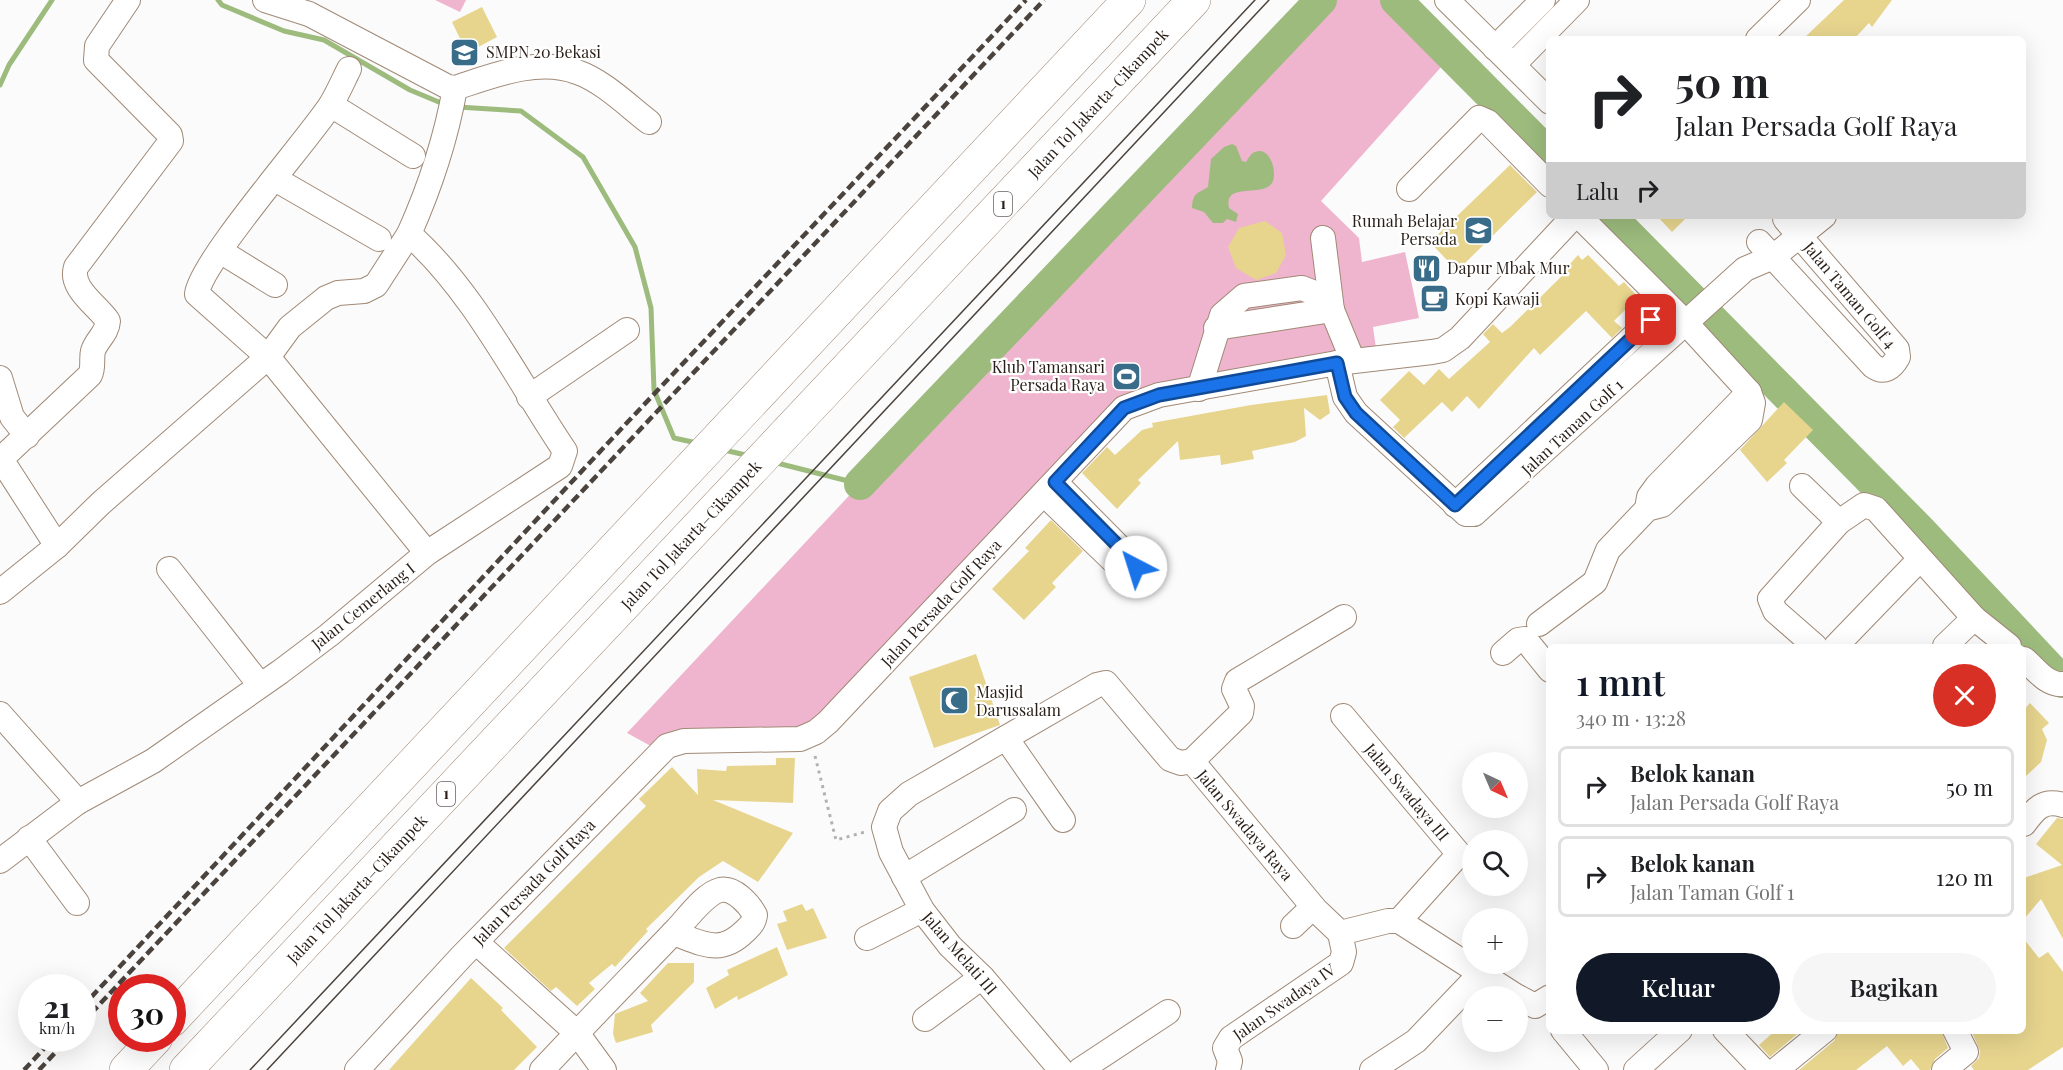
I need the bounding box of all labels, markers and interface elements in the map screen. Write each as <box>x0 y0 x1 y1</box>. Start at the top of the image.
street label: Jalan Tol Jakarta–Cikampek <box>1022 23 1173 183</box>
school or university icon: SMPN 20 Bekasi <box>449 36 481 68</box>
place label: SMPN 20 Bekasi <box>486 41 601 62</box>
text: 50 m <box>1675 53 1769 109</box>
icon: right <box>1576 60 1654 138</box>
text: Jalan Persada Golf Raya <box>1675 107 1957 143</box>
icon: right <box>1631 174 1664 207</box>
text: Lalu <box>1576 176 1619 206</box>
road number: 1 <box>994 192 1012 216</box>
place label: Rumah Belajar Persada <box>1352 210 1457 249</box>
school or university icon: Rumah Belajar Persada <box>1462 214 1494 246</box>
street label: Jalan Taman Golf 4 <box>1799 236 1901 353</box>
restaurant icon: Dapur Mbak Mur <box>1410 252 1442 284</box>
place label: Dapur Mbak Mur <box>1447 257 1570 278</box>
cafe icon: Kopi Kawaji <box>1418 283 1450 315</box>
place label: Kopi Kawaji <box>1455 288 1540 309</box>
pin <box>1625 294 1676 345</box>
icon: arrive <box>1634 303 1667 336</box>
place label: Klub Tamansari Persada Raya <box>992 356 1105 395</box>
sports icon: Klub Tamansari Persada Raya <box>1110 360 1142 392</box>
street label: Jalan Taman Golf 1 <box>1516 374 1627 480</box>
street label: Jalan Tol Jakarta–Cikampek <box>615 455 766 615</box>
street label: Jalan Persada Golf Raya <box>875 534 1005 672</box>
position arrow <box>1104 535 1168 599</box>
street label: Jalan Cemerlang I <box>306 558 419 654</box>
text: 1 mnt <box>1576 657 1665 705</box>
button: close <box>1933 664 1996 727</box>
place label: Masjid Darussalam <box>976 681 1061 720</box>
mosque icon: Masjid Darussalam <box>939 685 971 717</box>
text: 340 m · 13:28 <box>1576 704 1686 731</box>
street label: Jalan Swadaya III <box>1360 738 1454 845</box>
north arrow <box>1462 752 1528 818</box>
map controls <box>1462 752 1528 1052</box>
text: Belok kanan <box>1630 758 1755 788</box>
street label: Jalan Swadaya Raya <box>1192 764 1298 885</box>
icon: right <box>1579 770 1612 803</box>
text: 50 m <box>1946 772 1993 802</box>
road number: 1 <box>437 782 455 806</box>
text: Jalan Persada Golf Raya <box>1630 788 1839 815</box>
street label: Jalan Tol Jakarta–Cikampek <box>281 809 432 969</box>
street label: Jalan Persada Golf Raya <box>467 814 599 950</box>
button: search <box>1462 830 1528 896</box>
text: Belok kanan <box>1630 848 1755 878</box>
icon: right <box>1579 860 1612 893</box>
text: 120 m <box>1936 862 1993 892</box>
text: Jalan Taman Golf 1 <box>1630 878 1794 905</box>
street label: Jalan Melati III <box>918 906 1002 999</box>
button: + <box>1462 908 1528 974</box>
button: Keluar <box>1576 953 1780 1022</box>
button: Bagikan <box>1792 953 1996 1022</box>
street label: Jalan Swadaya IV <box>1228 958 1340 1045</box>
speed limit sign: 30 <box>108 974 186 1052</box>
text: 21 <box>43 986 71 1026</box>
button: − <box>1462 986 1528 1052</box>
text: km/h <box>39 1018 75 1038</box>

